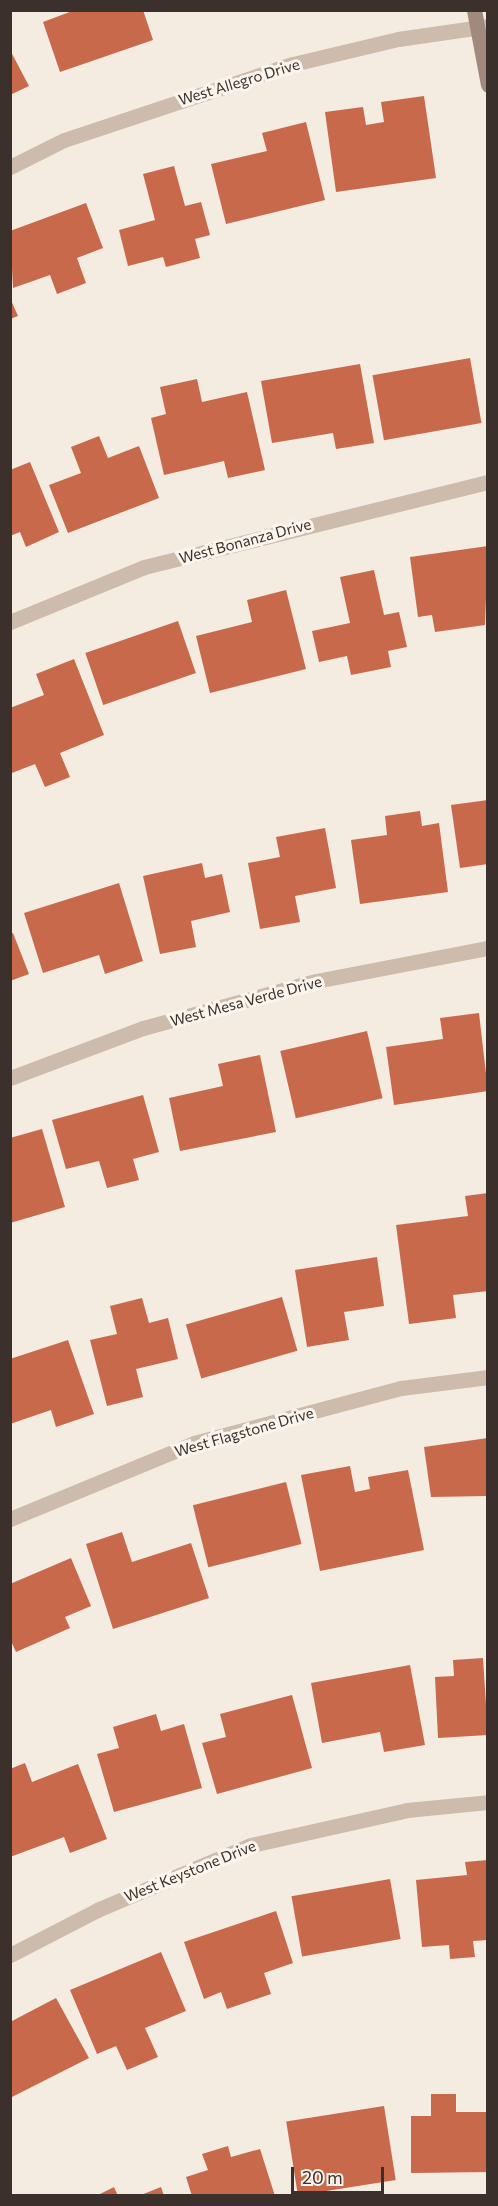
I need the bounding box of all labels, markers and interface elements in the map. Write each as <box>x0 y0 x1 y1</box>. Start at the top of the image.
street label: West Allegro Drive <box>176 55 302 109</box>
street label: West Bonanza Drive <box>177 515 313 567</box>
street label: West Mesa Verde Drive <box>168 972 324 1030</box>
street label: West Flagstone Drive <box>172 1404 316 1460</box>
street label: West Keystone Drive <box>122 1836 258 1906</box>
scale bar <box>294 2155 387 2193</box>
text: 20 m <box>302 2166 343 2188</box>

